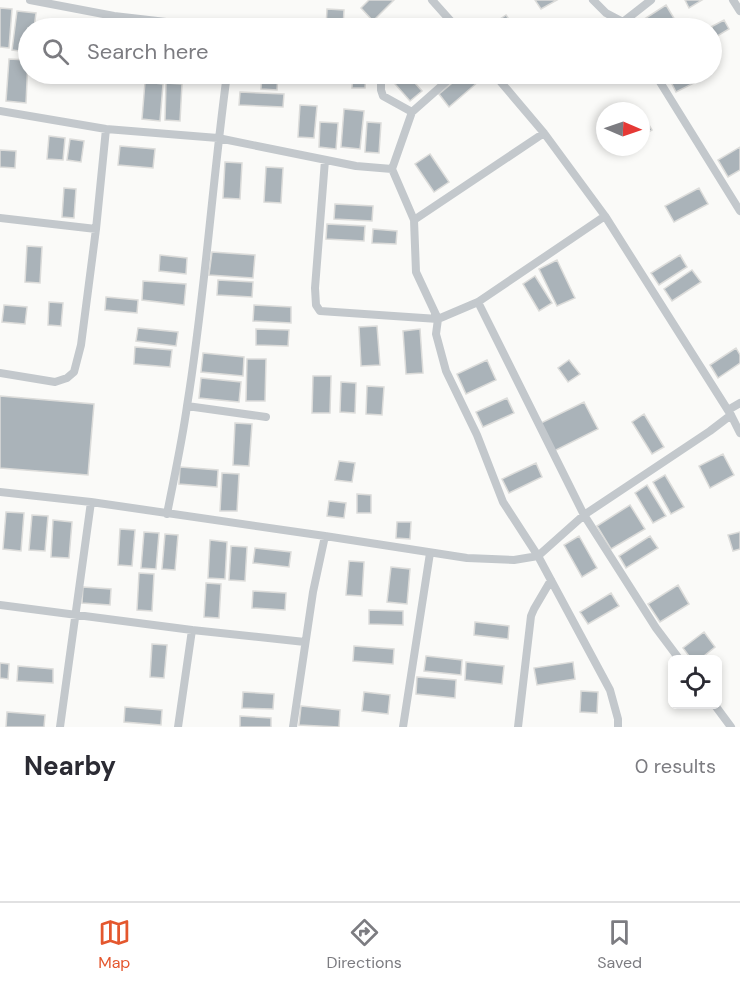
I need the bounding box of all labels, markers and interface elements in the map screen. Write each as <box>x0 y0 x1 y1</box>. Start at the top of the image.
search box <box>18 18 722 84</box>
icon: search <box>39 35 72 68</box>
text: Search here <box>87 37 208 66</box>
north arrow <box>596 102 650 156</box>
map controls <box>668 655 722 709</box>
button: locate <box>668 655 722 709</box>
text: Nearby <box>24 749 116 783</box>
text: 0 results <box>635 753 716 779</box>
tab: Map <box>98 916 131 973</box>
tab: Directions <box>326 916 402 973</box>
tab: Saved <box>597 916 642 973</box>

